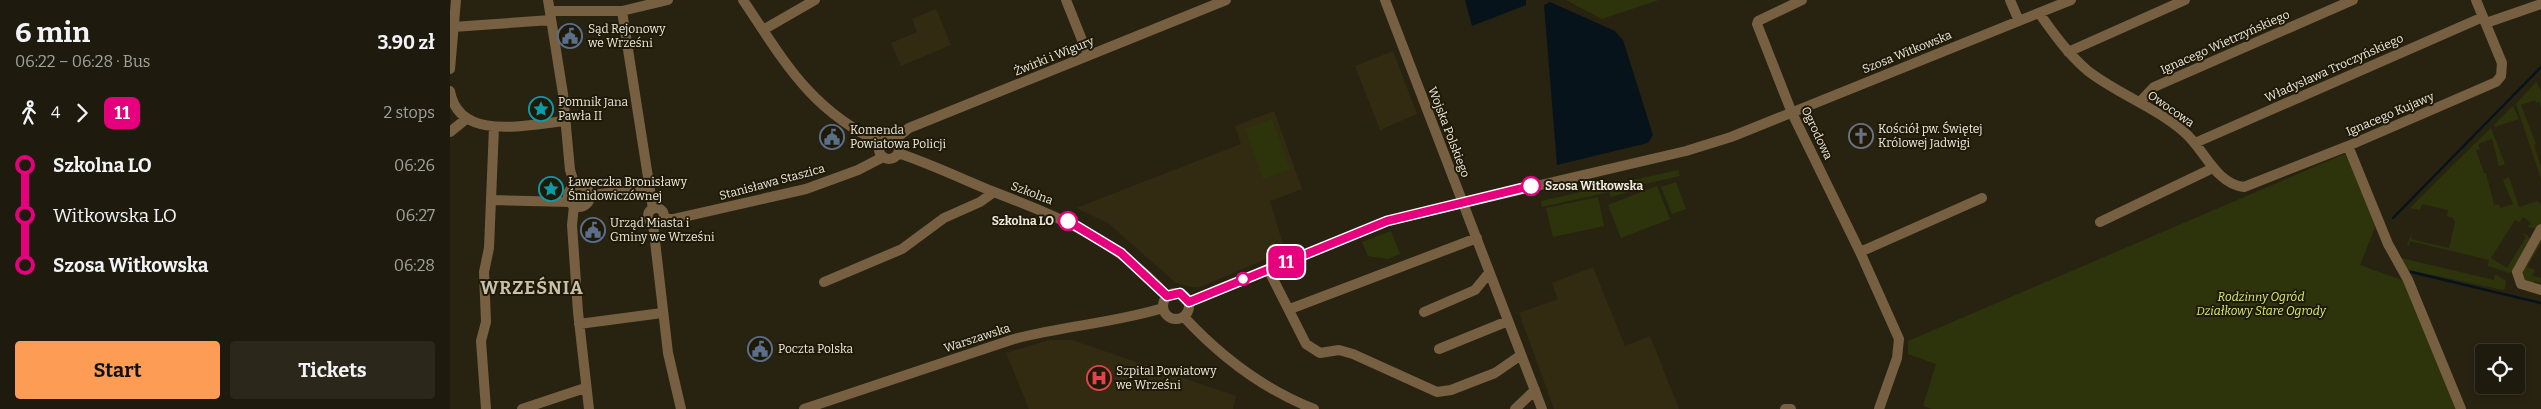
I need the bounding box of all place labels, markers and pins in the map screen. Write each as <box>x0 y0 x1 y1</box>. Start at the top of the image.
place label: Sąd Rejonowy we Wrześni <box>587 22 666 50</box>
public building icon: Sąd Rejonowy we Wrześni <box>557 23 583 49</box>
place label: Pomnik Jana Pawła II <box>558 95 629 123</box>
place icon: Pomnik Jana Pawła II <box>528 96 554 122</box>
place label: Kościół pw. Świętej Królowej Jadwigi <box>1878 121 1983 150</box>
place label: Komenda Powiatowa Policji <box>850 123 946 151</box>
church icon: Kościół pw. Świętej Królowej Jadwigi <box>1848 123 1874 149</box>
public building icon: Komenda Powiatowa Policji <box>819 124 845 150</box>
place label: Ławeczka Bronisławy Śmidowiczównej <box>568 175 688 203</box>
place icon: Ławeczka Bronisławy Śmidowiczównej <box>538 176 564 202</box>
marker: Szosa Witkowska <box>1521 176 1541 196</box>
place label: Szosa Witkowska <box>1545 179 1643 193</box>
marker: Szkolna LO <box>1058 211 1078 231</box>
place label: Szkolna LO <box>992 214 1054 228</box>
place label: Urząd Miasta i Gminy we Wrześni <box>610 216 715 244</box>
public building icon: Urząd Miasta i Gminy we Wrześni <box>580 217 606 243</box>
unlabelled marker <box>1236 272 1250 286</box>
public building icon: Poczta Polska <box>747 336 773 362</box>
place label: Poczta Polska <box>778 342 853 356</box>
place label: Szpital Powiatowy we Wrześni <box>1115 364 1217 392</box>
hospital icon: Szpital Powiatowy we Wrześni <box>1086 365 1112 391</box>

